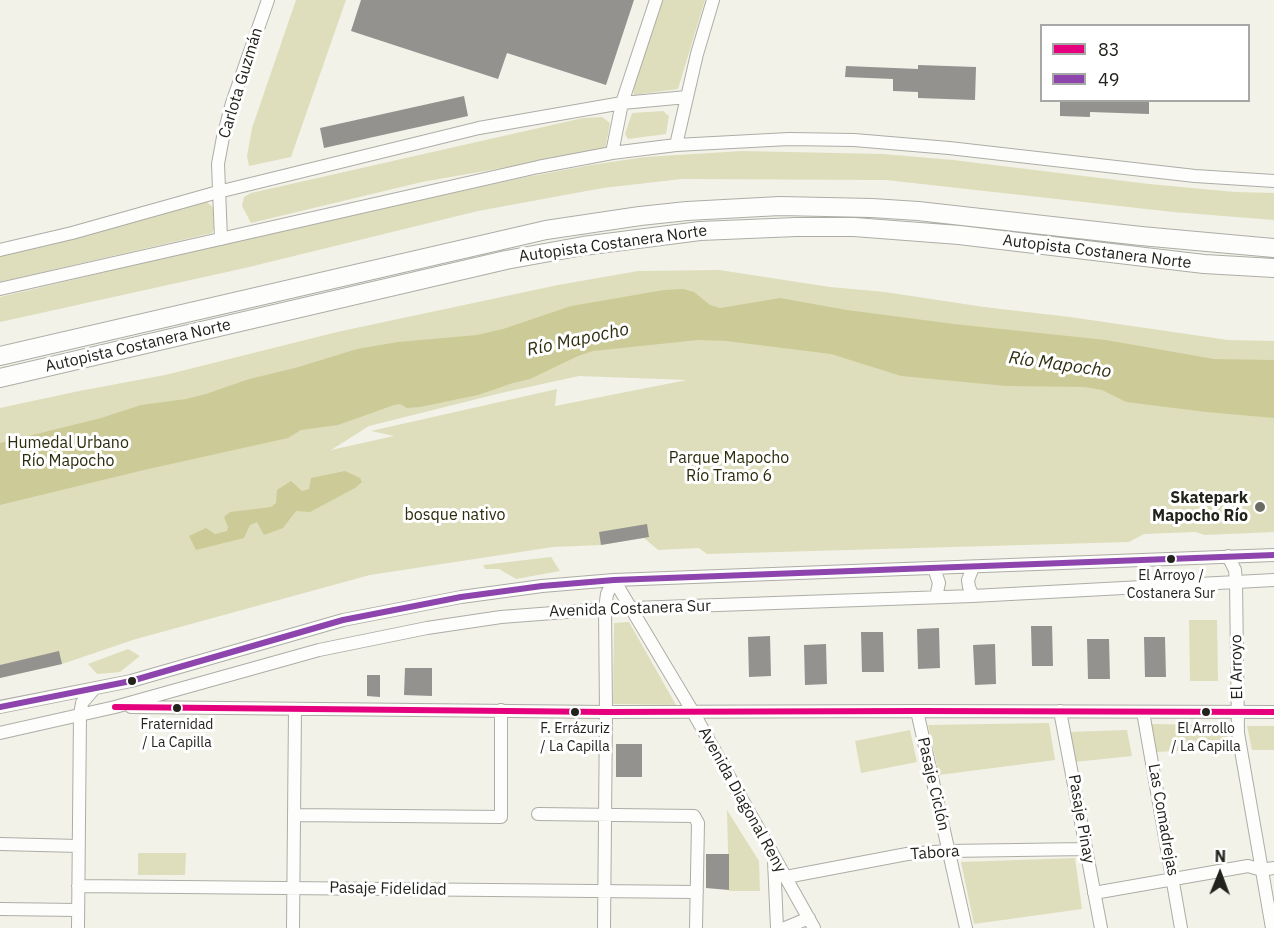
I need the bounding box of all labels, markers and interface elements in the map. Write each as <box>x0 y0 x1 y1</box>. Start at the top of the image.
legend <box>1040 24 1250 102</box>
street label: Carlota Guzmán <box>215 25 267 141</box>
text: 83 <box>1098 38 1120 61</box>
text: 49 <box>1098 68 1120 91</box>
street label: Autopista Costanera Norte <box>518 221 708 267</box>
street label: Autopista Costanera Norte <box>1002 231 1192 273</box>
street label: Autopista Costanera Norte <box>43 315 233 377</box>
water label: Río Mapocho <box>525 319 631 361</box>
water label: Río Mapocho <box>1007 347 1113 383</box>
park label: Humedal Urbano Río Mapocho <box>7 433 129 471</box>
park label: Parque Mapocho Río Tramo 6 <box>669 448 789 486</box>
place label: Skatepark Mapocho Río <box>1152 488 1248 526</box>
marker: Skatepark Mapocho Río <box>1253 500 1267 514</box>
park label: bosque nativo <box>405 505 505 525</box>
marker: El Arroyo / Costanera Sur <box>1165 553 1177 565</box>
place label: El Arroyo / Costanera Sur <box>1127 568 1215 600</box>
street label: Avenida Costanera Sur <box>549 597 711 621</box>
street label: El Arroyo <box>1227 634 1247 700</box>
unlabelled marker <box>126 675 138 687</box>
marker: Fraternidad / La Capilla <box>171 702 183 714</box>
marker: F. Errázuriz / La Capilla <box>569 706 581 718</box>
marker: El Arrollo / La Capilla <box>1200 706 1212 718</box>
place label: Fraternidad / La Capilla <box>141 717 213 750</box>
place label: F. Errázuriz / La Capilla <box>540 721 610 754</box>
place label: El Arrollo / La Capilla <box>1171 721 1241 754</box>
street label: Avenida Diagonal Reny <box>694 724 790 876</box>
street label: Pasaje Ciclón <box>913 735 953 833</box>
street label: Las Comadrejas <box>1144 762 1182 878</box>
street label: Pasaje Pinay <box>1064 773 1098 865</box>
street label: Tabora <box>910 842 960 864</box>
north arrow <box>1190 844 1250 904</box>
text: N <box>1214 846 1226 866</box>
street label: Pasaje Fidelidad <box>329 878 447 900</box>

